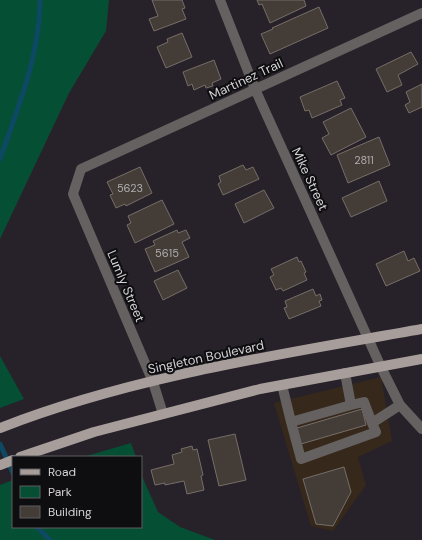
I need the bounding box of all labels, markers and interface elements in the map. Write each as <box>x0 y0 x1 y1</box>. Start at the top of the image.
street label: Martinez Trail <box>206 54 286 104</box>
street label: Mike Street <box>288 145 332 213</box>
house number: 2811 <box>354 153 374 167</box>
house number: 5623 <box>117 181 143 195</box>
house number: 5615 <box>155 246 179 260</box>
street label: Lumly Street <box>103 248 149 324</box>
street label: Singleton Boulevard <box>146 336 266 378</box>
legend <box>12 456 142 528</box>
text: Road <box>48 464 76 480</box>
text: Park <box>48 484 72 500</box>
text: Building <box>48 504 92 520</box>

